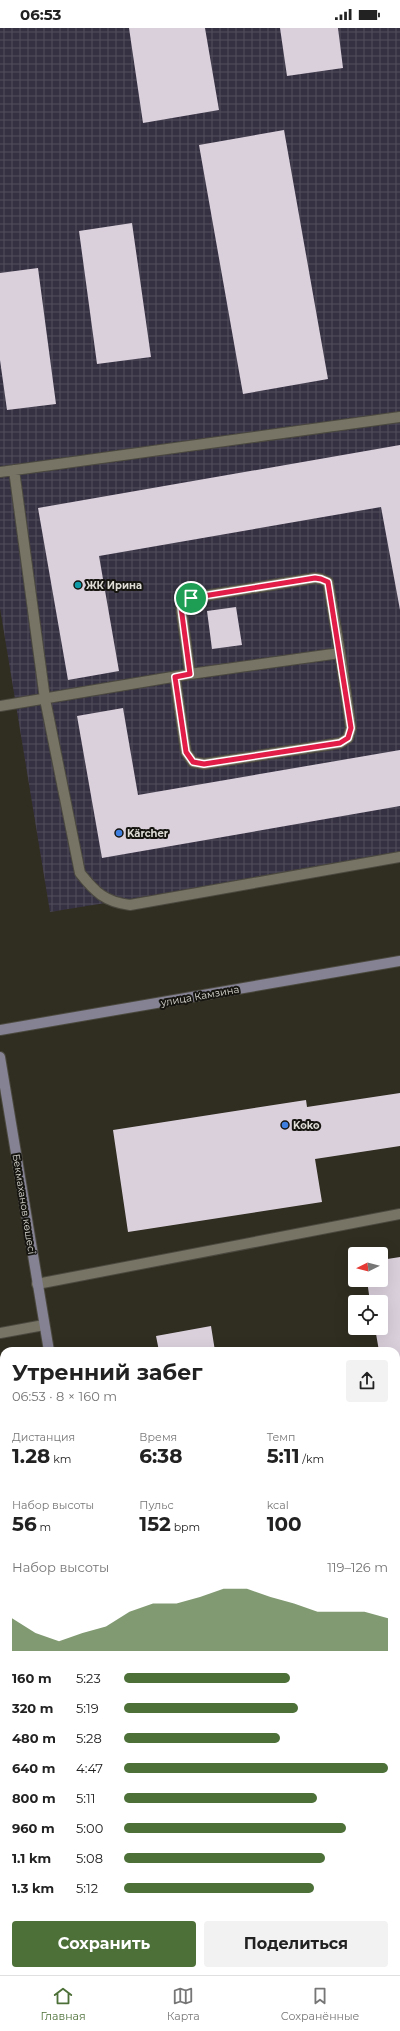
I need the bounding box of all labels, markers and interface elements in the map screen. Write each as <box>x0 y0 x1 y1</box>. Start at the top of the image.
text: 06:53 <box>20 5 61 24</box>
place label: ЖК Ирина <box>86 579 142 592</box>
marker: ЖК Ирина <box>73 580 83 590</box>
pin <box>174 581 208 615</box>
icon: arrive <box>180 587 202 609</box>
place label: Kärcher <box>127 827 169 840</box>
marker: Kärcher <box>114 828 124 838</box>
street label: улица Камзина <box>159 983 240 1009</box>
place label: Koko <box>293 1119 320 1132</box>
marker: Koko <box>280 1120 290 1130</box>
street label: Бекмаханов көшесі <box>10 1153 38 1255</box>
north arrow <box>348 1247 388 1287</box>
map controls <box>348 1247 388 1335</box>
button: locate <box>348 1295 388 1335</box>
text: Утренний забег <box>12 1359 203 1386</box>
button: share <box>346 1360 388 1402</box>
text: 06:53 · 8 × 160 m <box>12 1388 117 1404</box>
text: Дистанция <box>12 1430 75 1444</box>
text: Время <box>139 1430 177 1444</box>
text: Темп <box>267 1430 295 1444</box>
text: 1.28 <box>12 1444 50 1468</box>
text: 6:38 <box>139 1444 182 1468</box>
text: 5:11 <box>267 1444 299 1468</box>
text: km <box>50 1452 71 1466</box>
text: /km <box>299 1452 324 1466</box>
text: Набор высоты <box>12 1498 94 1512</box>
text: Пульс <box>139 1498 174 1512</box>
text: kcal <box>267 1498 289 1512</box>
text: 56 <box>12 1512 37 1536</box>
text: 152 <box>139 1512 171 1536</box>
text: 100 <box>267 1512 302 1536</box>
text: m <box>37 1520 51 1534</box>
text: bpm <box>171 1520 200 1534</box>
text: Набор высоты <box>12 1559 109 1575</box>
text: 119–126 m <box>327 1559 388 1575</box>
text: 160 m <box>12 1670 52 1686</box>
text: 5:23 <box>76 1670 101 1686</box>
text: 320 m <box>12 1700 53 1716</box>
text: 5:19 <box>76 1700 99 1716</box>
text: 480 m <box>12 1730 56 1746</box>
text: 5:28 <box>76 1730 102 1746</box>
text: 640 m <box>12 1760 55 1776</box>
text: 4:47 <box>76 1760 103 1776</box>
text: 800 m <box>12 1790 56 1806</box>
text: 5:11 <box>76 1790 96 1806</box>
text: 960 m <box>12 1820 55 1836</box>
text: 5:00 <box>76 1820 103 1836</box>
text: 1.1 km <box>12 1850 51 1866</box>
text: 5:08 <box>76 1850 103 1866</box>
text: 1.3 km <box>12 1880 54 1896</box>
text: 5:12 <box>76 1880 98 1896</box>
button: Сохранить <box>12 1921 196 1967</box>
button: Поделиться <box>204 1921 388 1967</box>
tab: Главная <box>41 1985 86 2023</box>
tab: Карта <box>167 1985 200 2023</box>
tab: Сохранённые <box>281 1985 359 2023</box>

